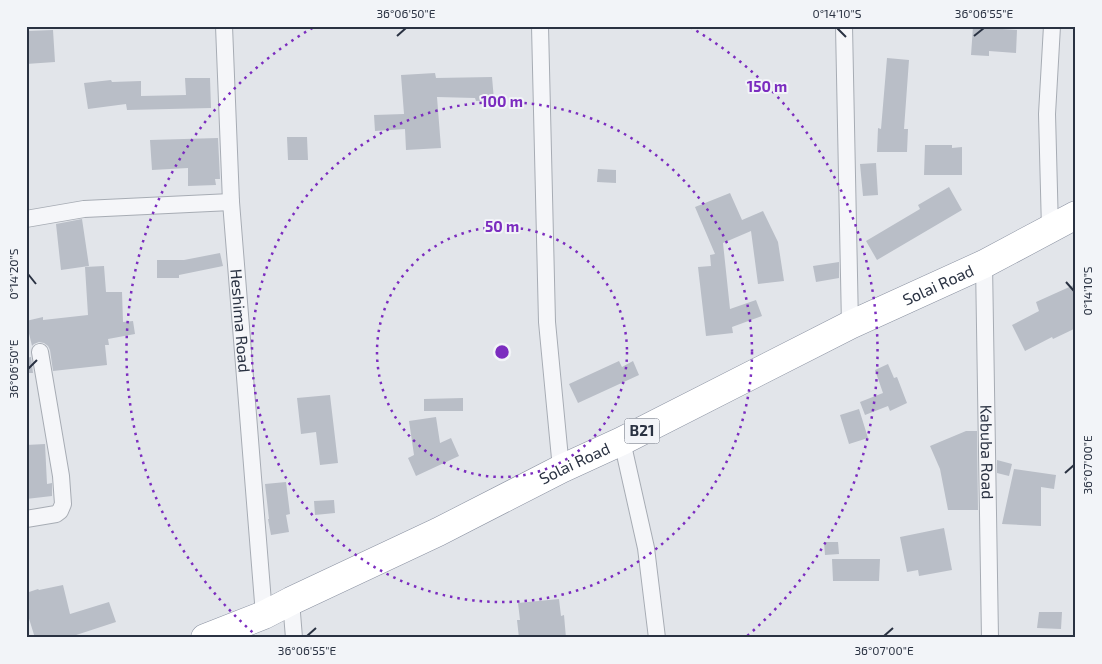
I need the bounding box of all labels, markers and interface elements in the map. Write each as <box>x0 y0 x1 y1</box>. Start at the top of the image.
text: 36°06'50"E <box>376 6 436 20</box>
text: 0°14'10"S <box>812 6 862 20</box>
text: 36°06'55"E <box>955 6 1013 20</box>
text: 150 m <box>747 77 787 95</box>
text: 100 m <box>481 92 523 110</box>
text: 50 m <box>485 217 519 235</box>
text: 0°14'20"S <box>6 248 20 300</box>
street label: Solai Road <box>899 260 976 309</box>
text: 0°14'10"S <box>1080 266 1094 316</box>
street label: Heshima Road <box>227 268 255 373</box>
text: 36°06'50"E <box>6 339 20 399</box>
centre of rings <box>493 343 511 361</box>
street label: Kabuba Road <box>977 404 998 500</box>
road number: B21 <box>624 418 660 444</box>
text: 36°07'00"E <box>1080 435 1094 495</box>
street label: Solai Road <box>536 438 613 488</box>
text: 36°06'55"E <box>278 643 336 657</box>
text: 36°07'00"E <box>854 643 914 657</box>

